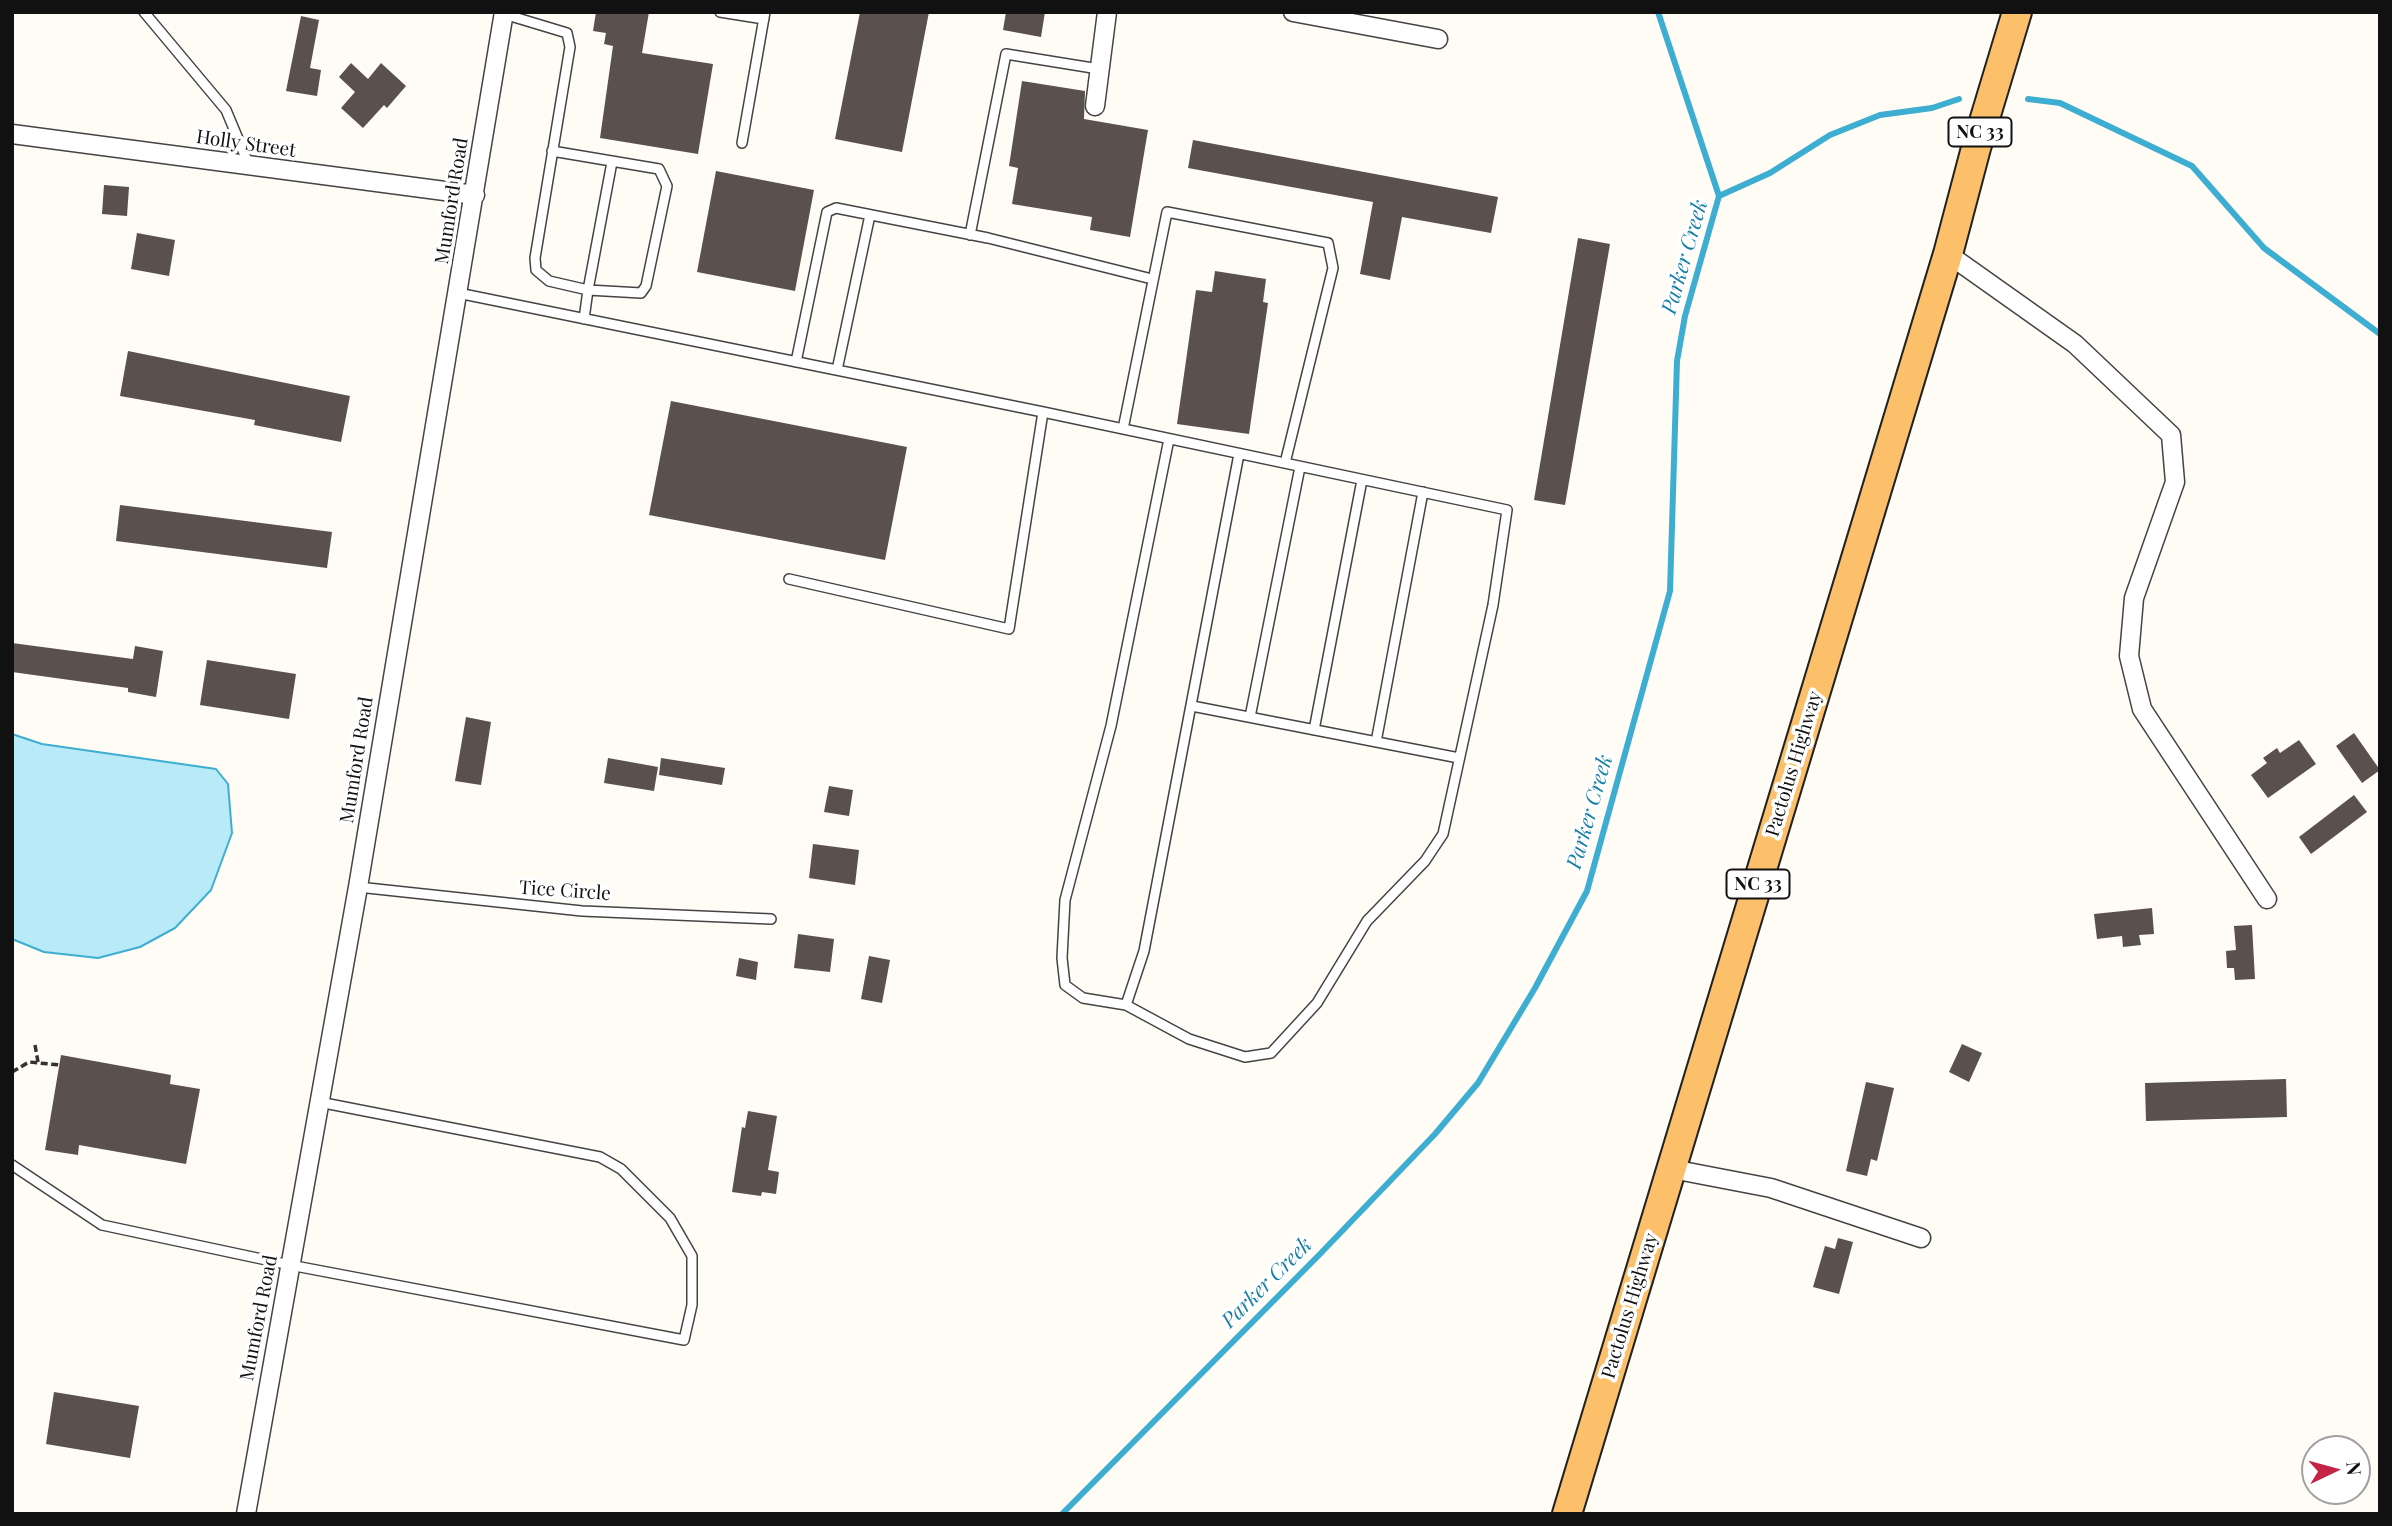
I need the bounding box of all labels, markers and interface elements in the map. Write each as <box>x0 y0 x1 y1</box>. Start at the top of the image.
road number: NC 33 <box>1948 118 2011 146</box>
street label: Holly Street <box>195 126 297 162</box>
street label: Mumford Road <box>431 136 473 266</box>
water label: Parker Creek <box>1657 197 1713 317</box>
street label: Pactolus Highway <box>1761 689 1827 839</box>
street label: Mumford Road <box>336 695 378 825</box>
water label: Parker Creek <box>1562 752 1618 872</box>
road number: NC 33 <box>1726 870 1790 898</box>
street label: Tice Circle <box>518 876 612 906</box>
street label: Pactolus Highway <box>1597 1231 1663 1381</box>
water label: Parker Creek <box>1217 1233 1317 1333</box>
street label: Mumford Road <box>236 1253 282 1383</box>
north arrow <box>2301 1435 2371 1505</box>
text: N <box>2341 1460 2368 1476</box>

